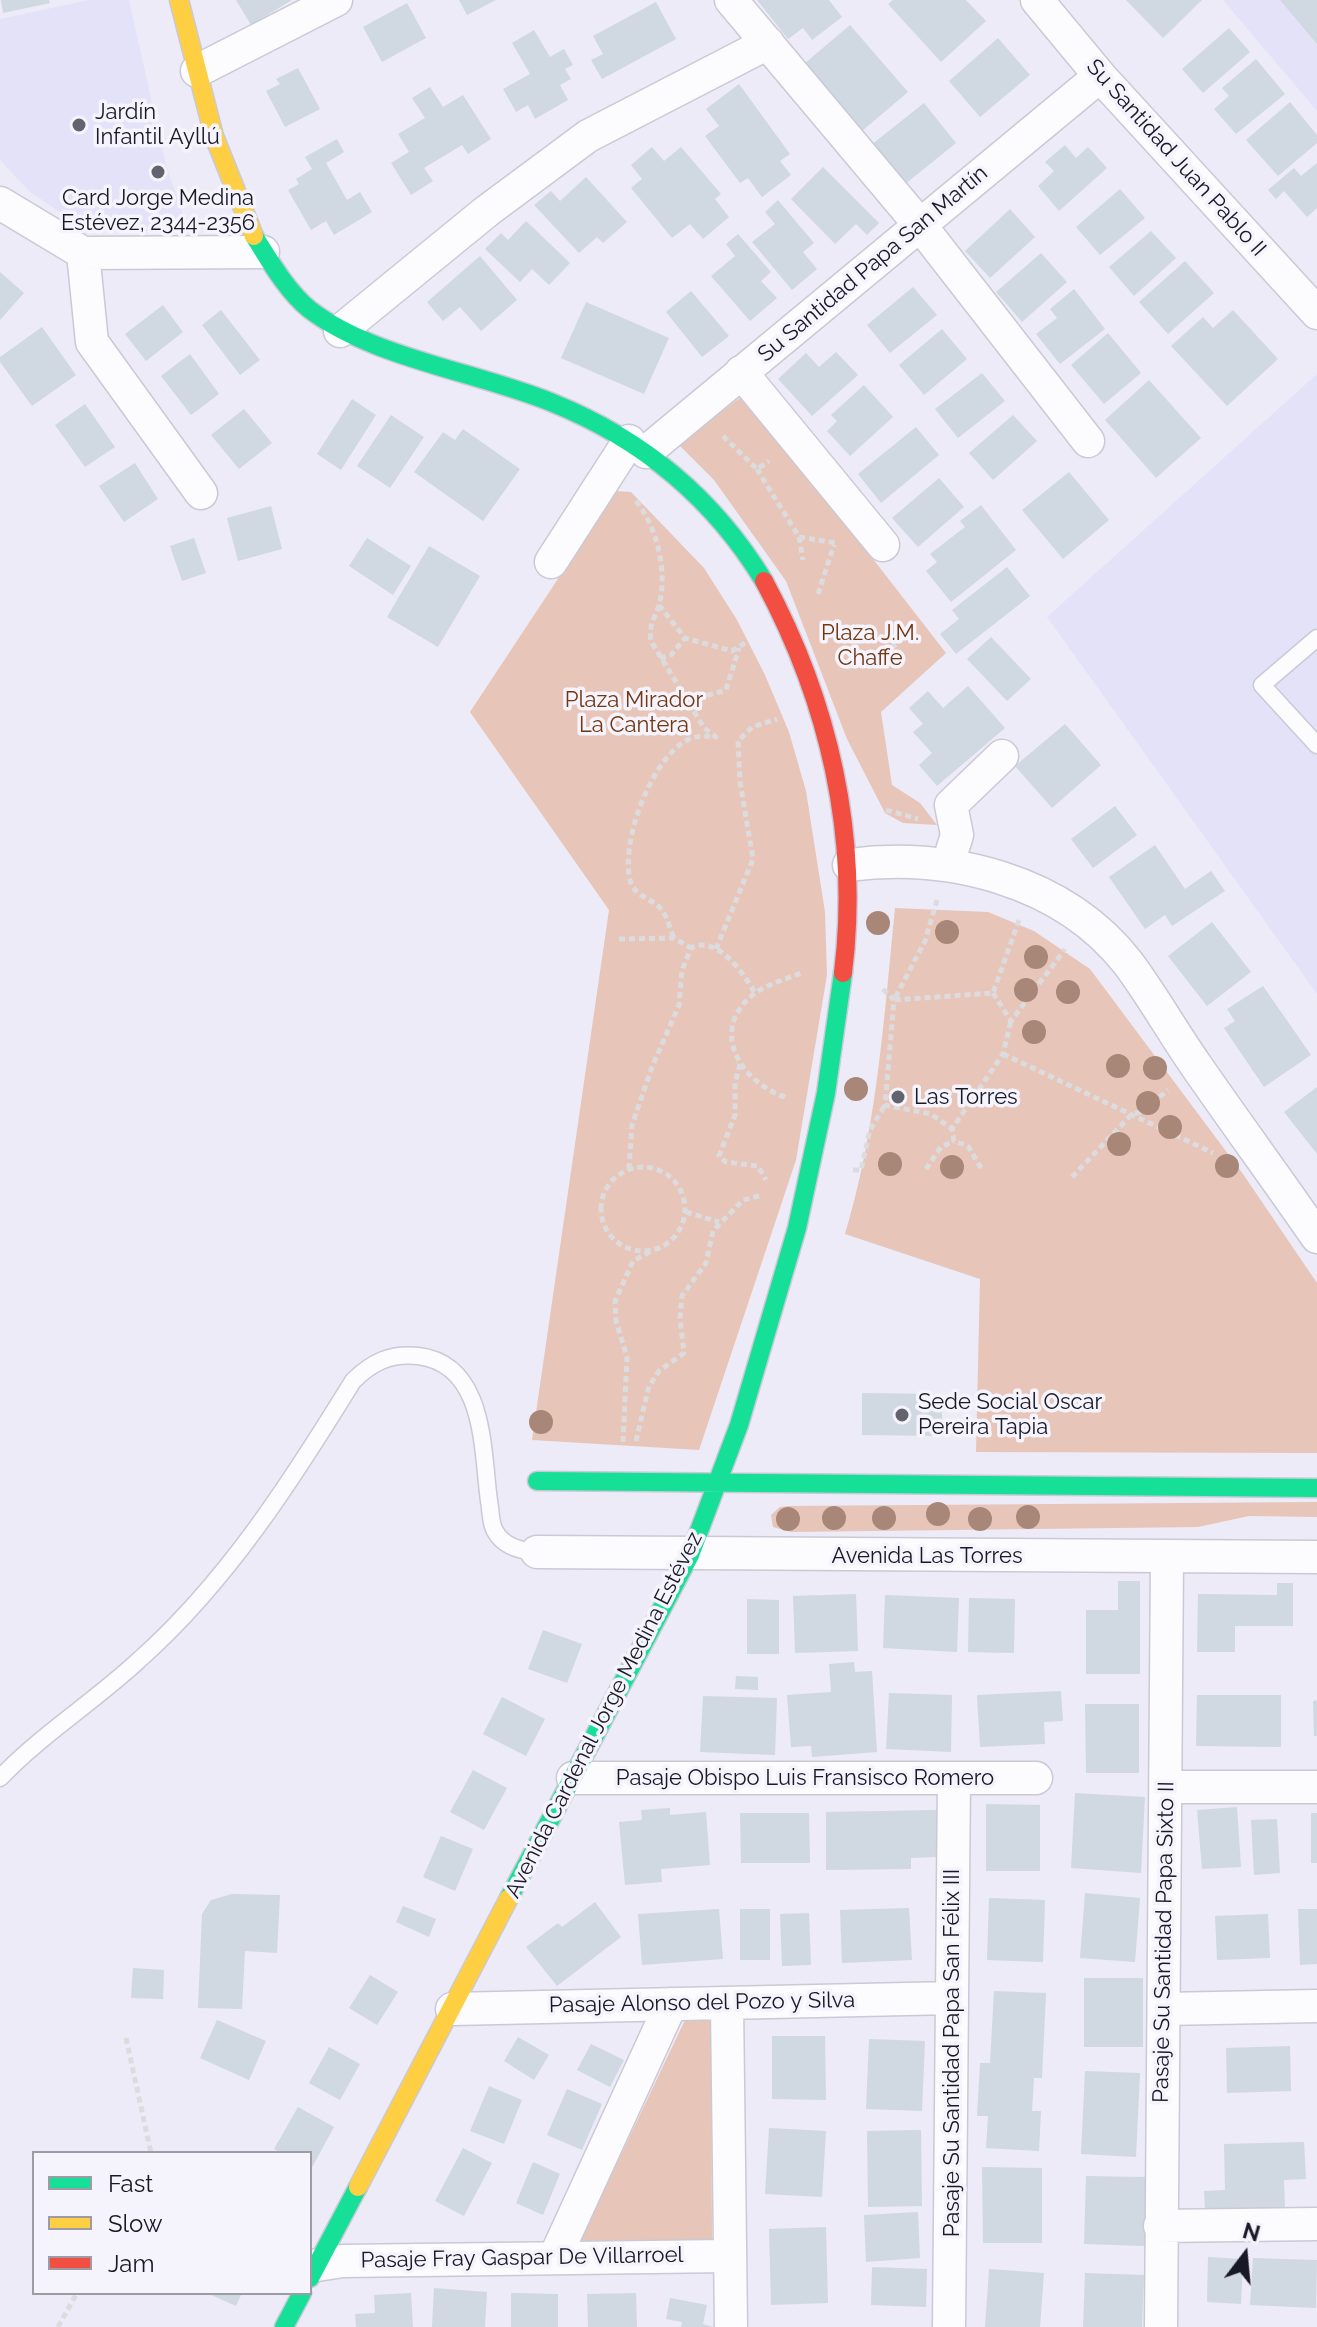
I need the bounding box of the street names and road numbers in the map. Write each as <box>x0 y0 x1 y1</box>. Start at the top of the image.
street label: Su Santidad Juan Pablo II <box>1081 54 1271 262</box>
street label: Su Santidad Papa San Martín <box>753 160 993 368</box>
street label: Avenida Cardenal Jorge Medina Estévez <box>500 1527 708 1903</box>
street label: Avenida Las Torres <box>831 1543 1023 1569</box>
street label: Pasaje Obispo Luis Fransisco Romero <box>616 1765 994 1791</box>
street label: Pasaje Su Santidad Papa Sixto II <box>1148 1781 1180 2103</box>
street label: Pasaje Su Santidad Papa San Félix III <box>939 1869 965 2237</box>
street label: Pasaje Alonso del Pozo y Silva <box>549 1987 855 2019</box>
street label: Pasaje Fray Gaspar De Villarroel <box>360 2242 684 2274</box>

